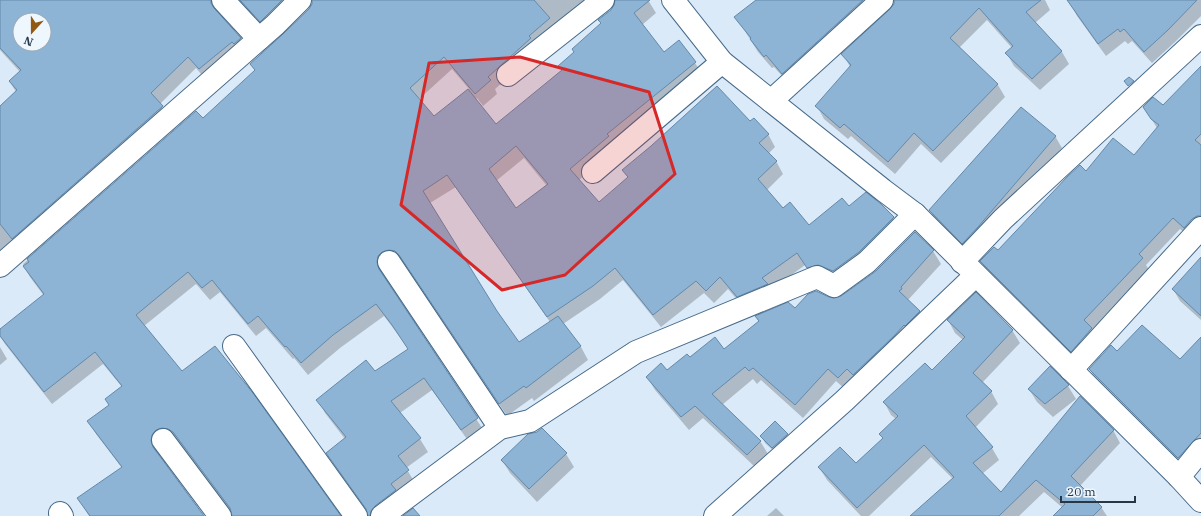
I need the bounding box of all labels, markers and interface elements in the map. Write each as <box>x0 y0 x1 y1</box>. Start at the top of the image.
north arrow <box>12 12 52 52</box>
text: N <box>22 33 35 49</box>
scale bar <box>1061 478 1135 504</box>
text: 20 m <box>1067 484 1096 499</box>

